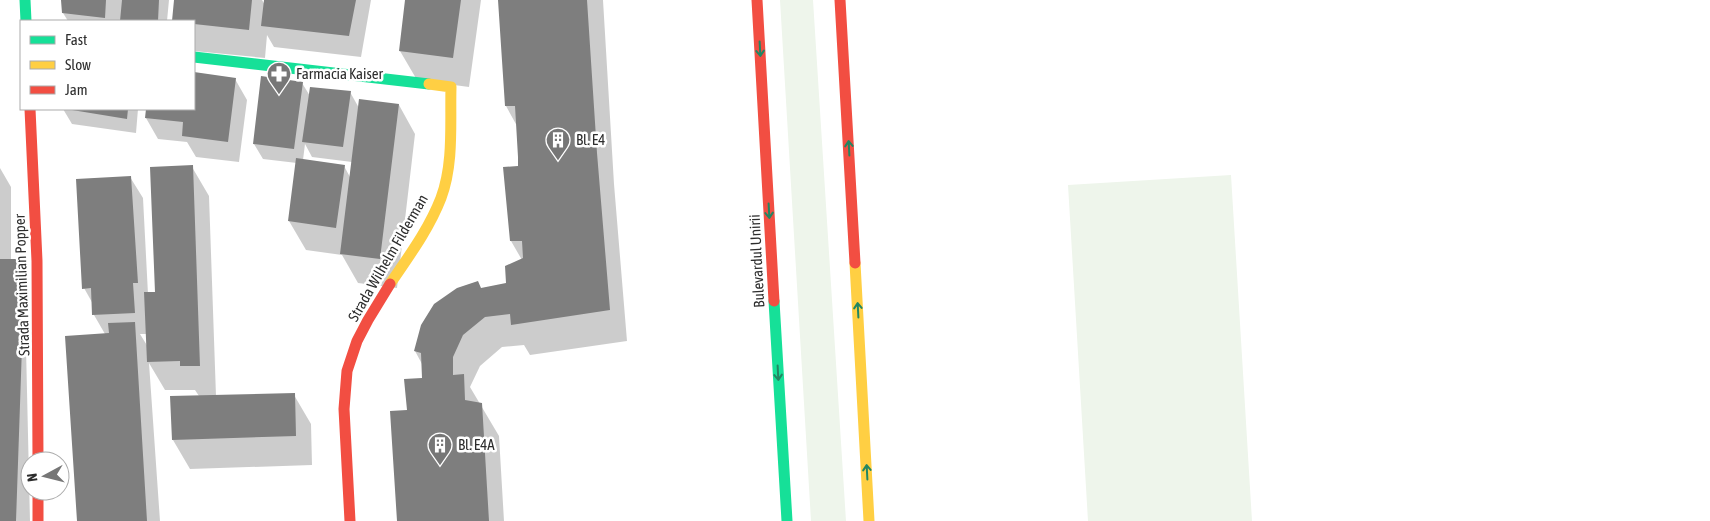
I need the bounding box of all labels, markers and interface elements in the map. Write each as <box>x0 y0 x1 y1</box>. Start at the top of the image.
legend <box>20 20 195 110</box>
text: Fast <box>65 31 87 48</box>
one-way arrow <box>755 40 764 56</box>
text: Slow <box>65 56 91 73</box>
pharmacy icon: Farmacia Kaiser <box>266 61 292 95</box>
place label: Farmacia Kaiser <box>296 65 384 82</box>
text: Jam <box>65 81 88 98</box>
building icon: Bl. E4 <box>545 127 571 161</box>
place label: Bl. E4 <box>576 131 605 148</box>
one-way arrow <box>844 140 853 156</box>
street label: Strada Wilhelm Filderman <box>344 191 431 324</box>
one-way arrow <box>764 203 774 219</box>
street label: Strada Maximilian Popper <box>11 213 32 356</box>
street label: Bulevardul Unirii <box>746 214 767 308</box>
one-way arrow <box>853 302 862 318</box>
one-way arrow <box>774 365 783 381</box>
building icon: Bl. E4A <box>427 432 453 466</box>
place label: Bl. E4A <box>458 436 495 453</box>
north arrow <box>20 451 70 501</box>
one-way arrow <box>862 465 871 481</box>
text: N <box>24 473 41 483</box>

